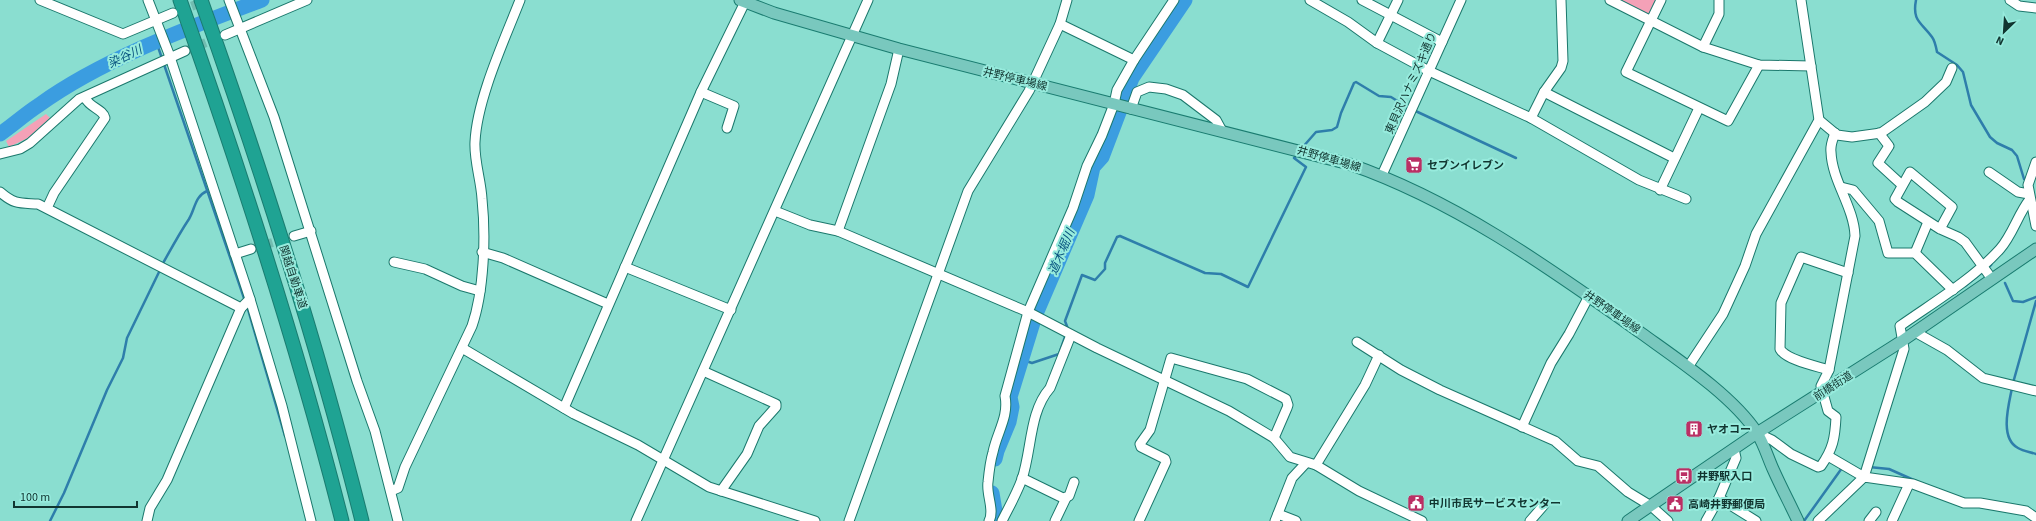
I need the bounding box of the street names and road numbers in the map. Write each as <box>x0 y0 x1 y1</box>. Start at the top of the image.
street label: 東貝沢ハナミズキ通り <box>1382 30 1440 136</box>
street label: 井野停車場線 <box>981 64 1049 94</box>
street label: 井野停車場線 <box>1295 143 1363 175</box>
street label: 関越自動車道 <box>276 243 310 311</box>
street label: 井野停車場線 <box>1581 287 1643 337</box>
street label: 前橋街道 <box>1810 368 1856 404</box>

